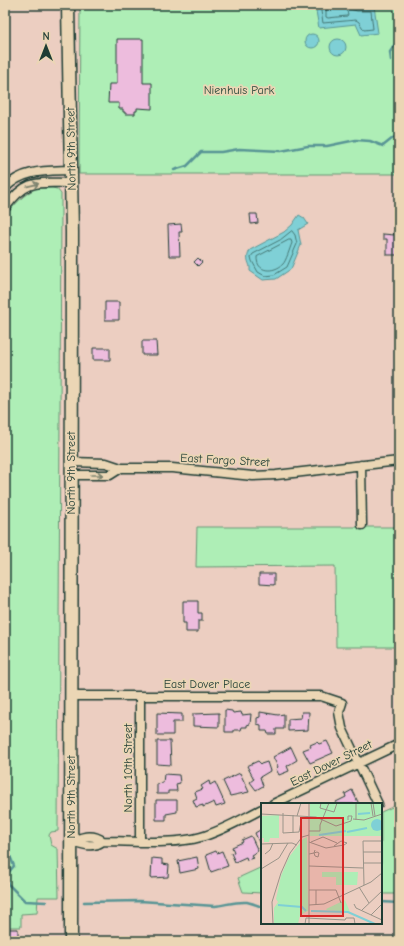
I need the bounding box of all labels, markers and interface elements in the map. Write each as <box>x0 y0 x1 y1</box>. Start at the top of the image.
north arrow <box>26 26 66 66</box>
text: N <box>42 30 50 43</box>
park label: Nienhuis Park <box>204 83 274 97</box>
street label: North 9th Street <box>63 107 79 191</box>
one-way arrow <box>27 180 40 188</box>
street label: North 9th Street <box>64 431 78 515</box>
street label: East Fargo Street <box>180 451 271 469</box>
one-way arrow <box>90 471 103 479</box>
street label: East Dover Place <box>164 677 250 691</box>
street label: North 10th Street <box>121 723 135 812</box>
street label: East Dover Street <box>288 737 375 789</box>
street label: North 9th Street <box>64 755 78 839</box>
inset map <box>261 803 382 924</box>

